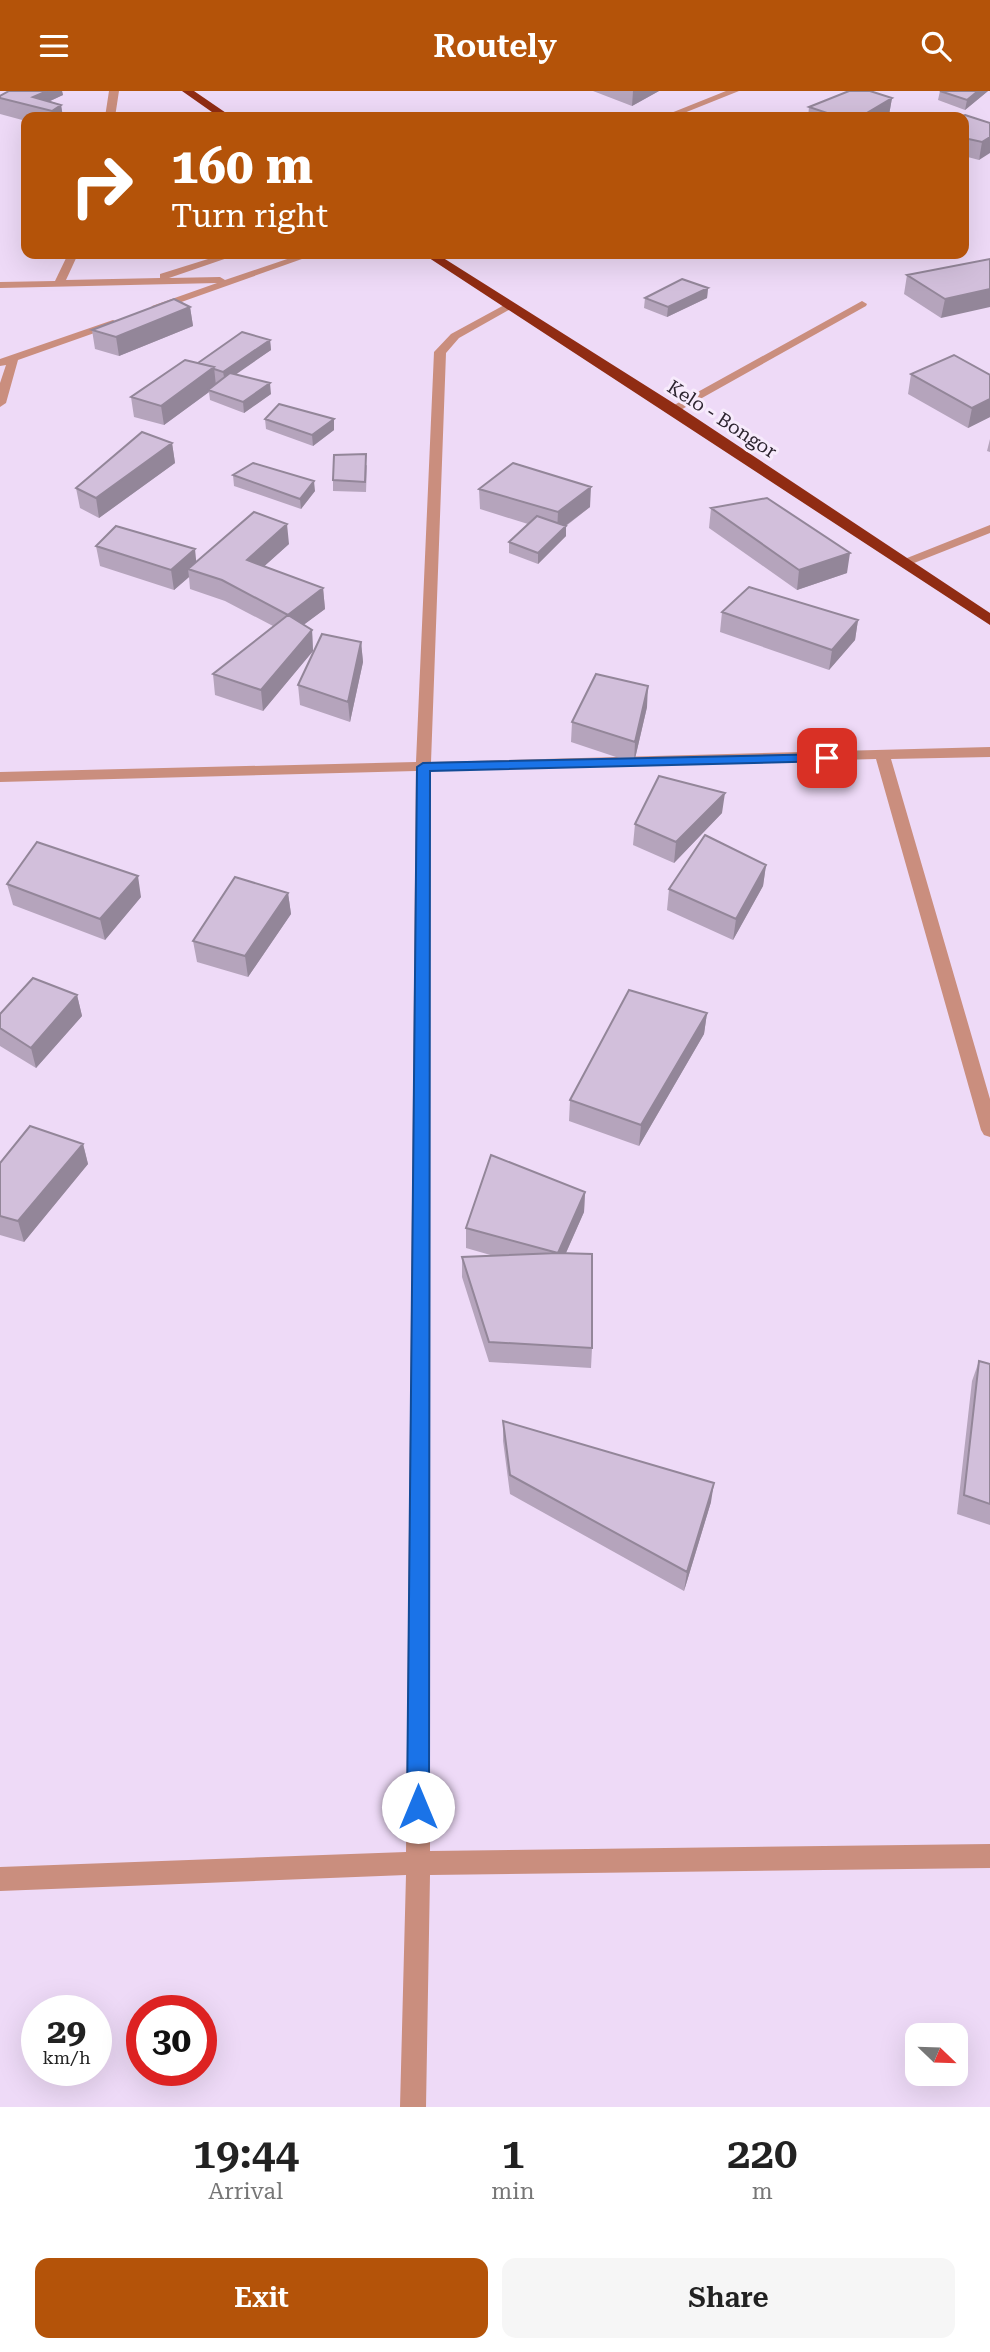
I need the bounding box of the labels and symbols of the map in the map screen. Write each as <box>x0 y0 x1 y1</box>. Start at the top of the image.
street label: Kelo - Bongor <box>663 375 781 463</box>
pin <box>797 728 857 788</box>
position arrow <box>381 1770 455 1844</box>
speed limit sign: 30 <box>126 1995 217 2086</box>
north arrow <box>905 2023 968 2086</box>

